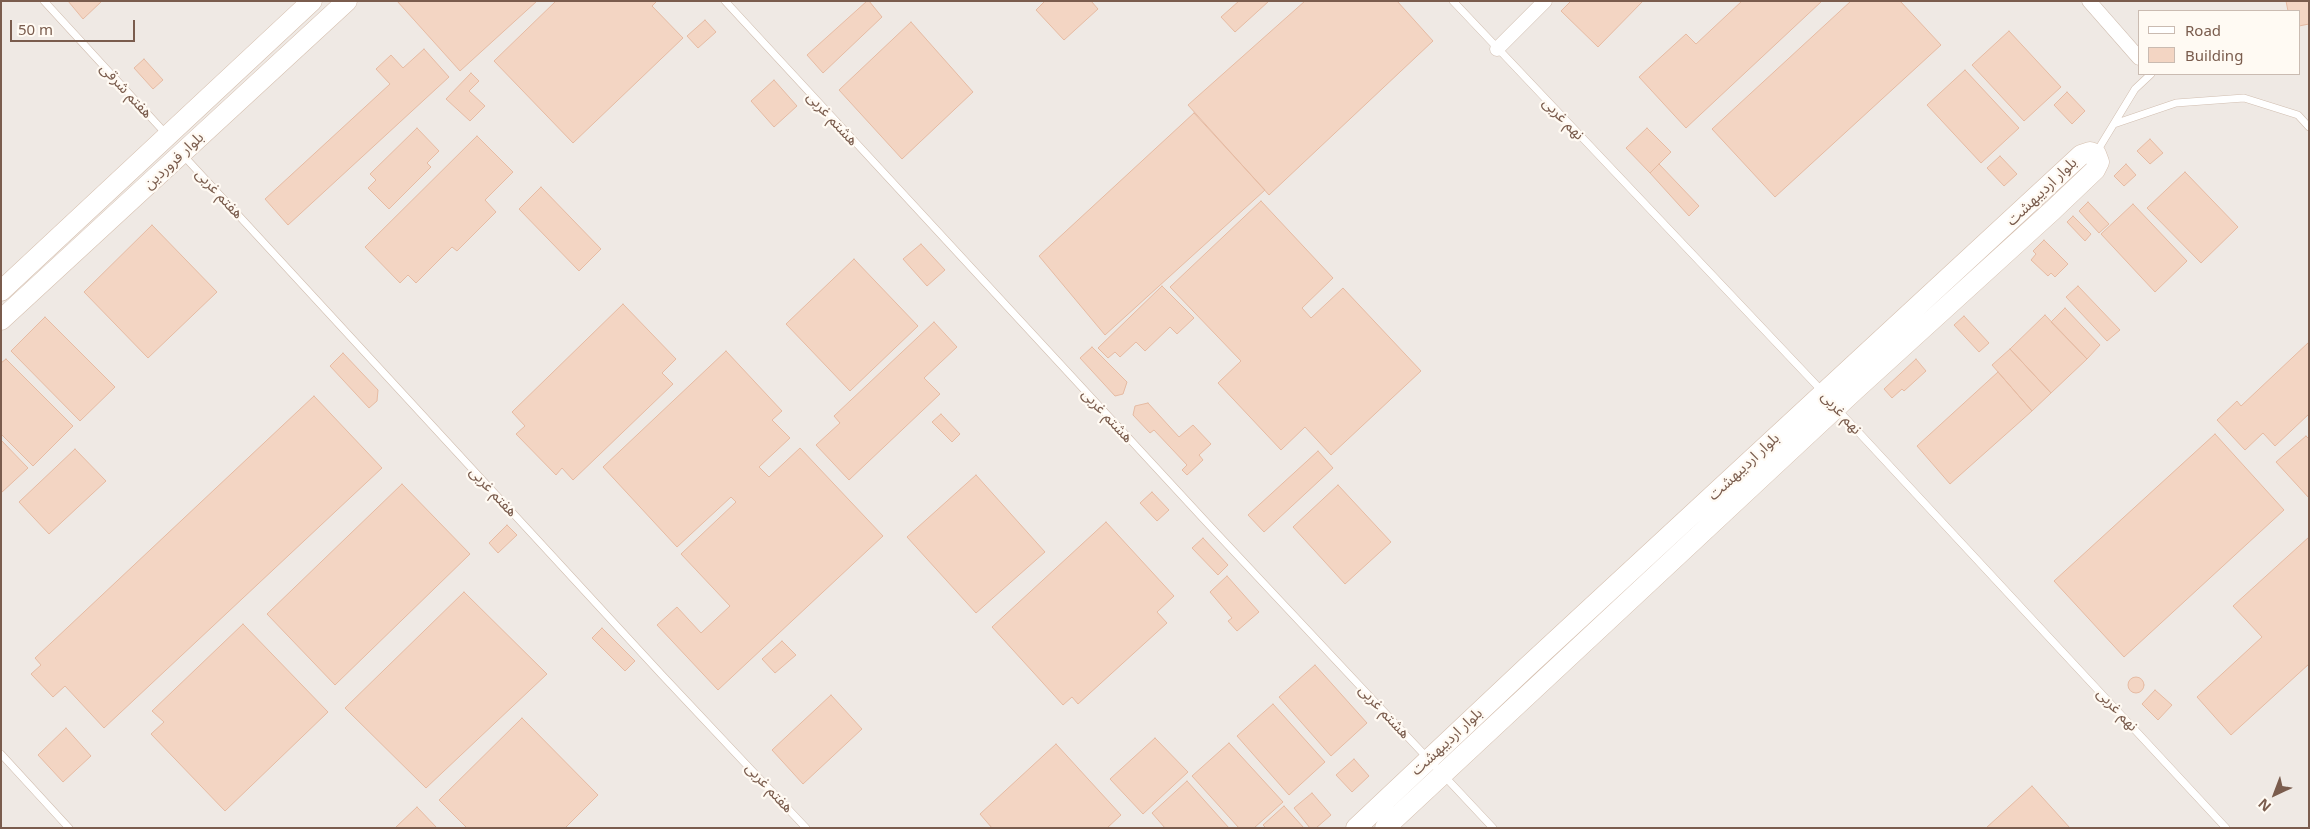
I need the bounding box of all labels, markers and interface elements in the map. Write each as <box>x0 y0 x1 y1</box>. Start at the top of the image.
scale bar <box>12 10 138 42</box>
legend <box>2138 10 2300 75</box>
text: 50 m <box>18 19 53 39</box>
text: Road <box>2185 20 2221 40</box>
text: Building <box>2185 45 2243 65</box>
street label: هفتم شرقی <box>96 60 156 122</box>
street label: هشتم غربی <box>802 88 862 150</box>
street label: نهم غربی <box>1538 94 1588 144</box>
street label: بلوار فروردین <box>140 129 208 193</box>
street label: بلوار اردیبهشت <box>2003 154 2081 230</box>
street label: هفتم غربی <box>191 165 247 223</box>
street label: هشتم غربی <box>1077 385 1137 447</box>
street label: نهم غربی <box>1817 388 1865 438</box>
street label: بلوار اردیبهشت <box>1705 429 1783 505</box>
street label: هفتم غربی <box>465 463 521 521</box>
street label: هشتم غربی <box>1354 681 1414 743</box>
street label: نهم غربی <box>2093 685 2141 735</box>
street label: بلوار اردیبهشت <box>1408 704 1486 780</box>
street label: هفتم غربی <box>741 759 797 817</box>
north arrow <box>2250 769 2300 819</box>
text: N <box>2254 795 2275 816</box>

